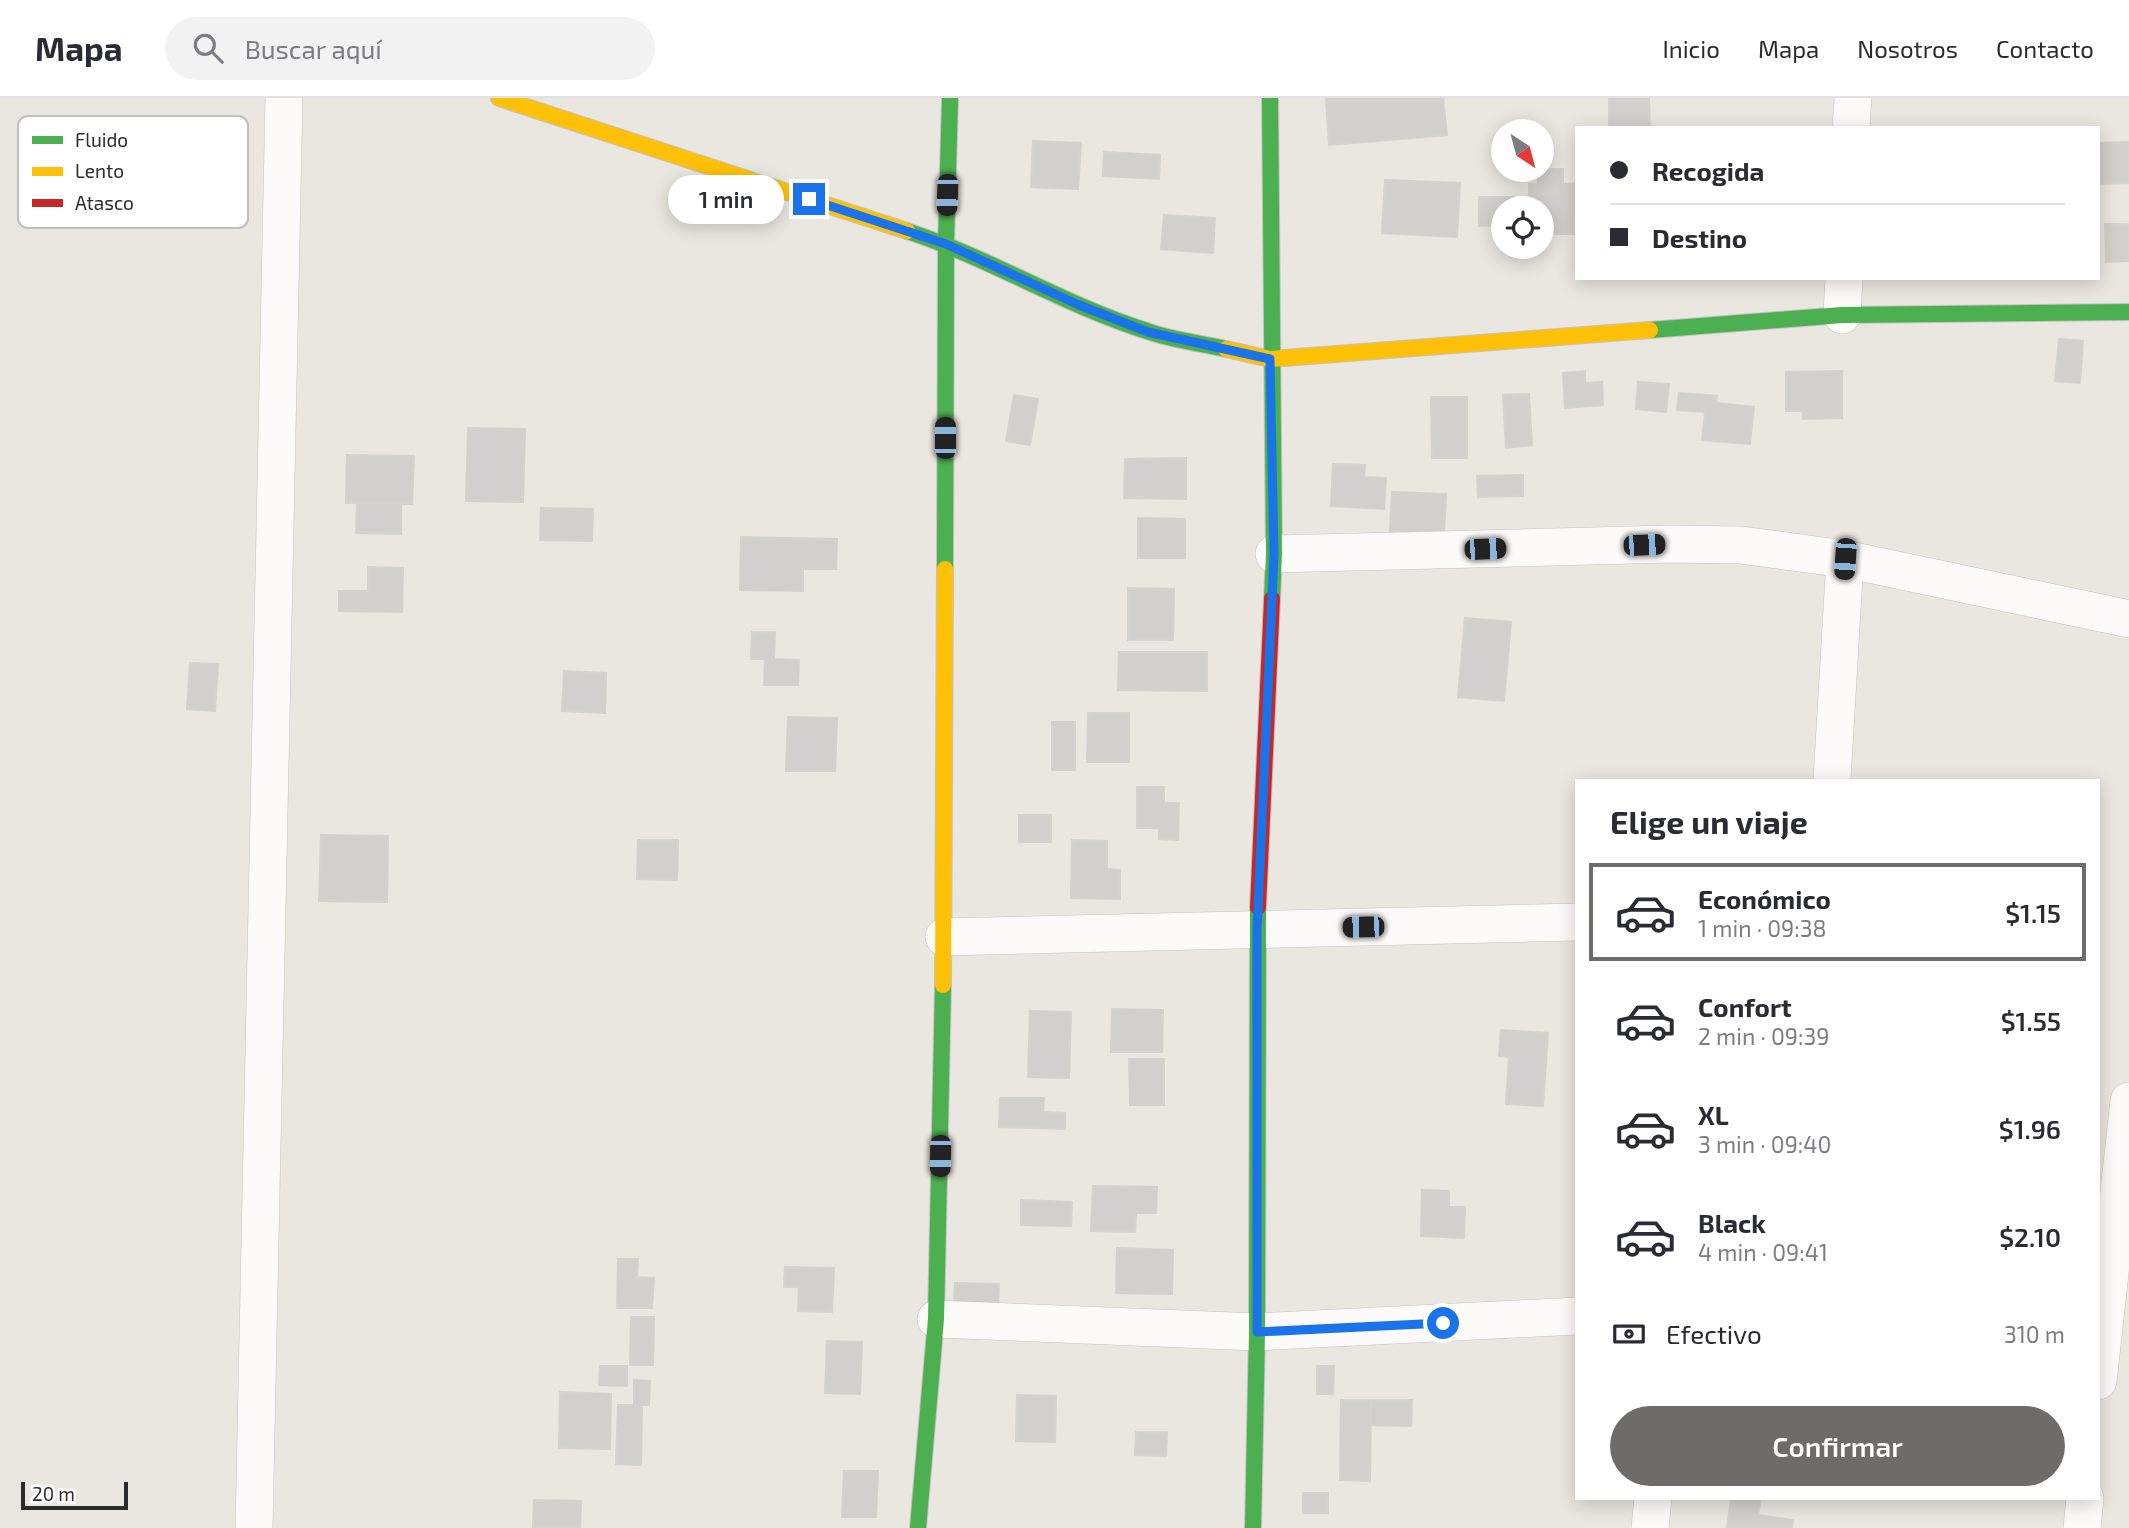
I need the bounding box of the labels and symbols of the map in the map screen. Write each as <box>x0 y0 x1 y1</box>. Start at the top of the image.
legend <box>18 116 248 228</box>
north arrow <box>1491 119 1554 182</box>
text: Fluido <box>75 128 128 151</box>
text: Lento <box>75 159 124 182</box>
callout: 1 min <box>669 174 784 224</box>
car <box>936 174 959 216</box>
route end <box>793 183 825 215</box>
text: Atasco <box>75 191 134 214</box>
car <box>935 417 956 459</box>
car <box>1623 534 1666 556</box>
car <box>1834 537 1857 581</box>
car <box>1464 538 1507 560</box>
car <box>1342 916 1385 938</box>
car <box>930 1135 951 1177</box>
route start <box>1427 1307 1459 1339</box>
scale bar <box>21 1479 128 1511</box>

